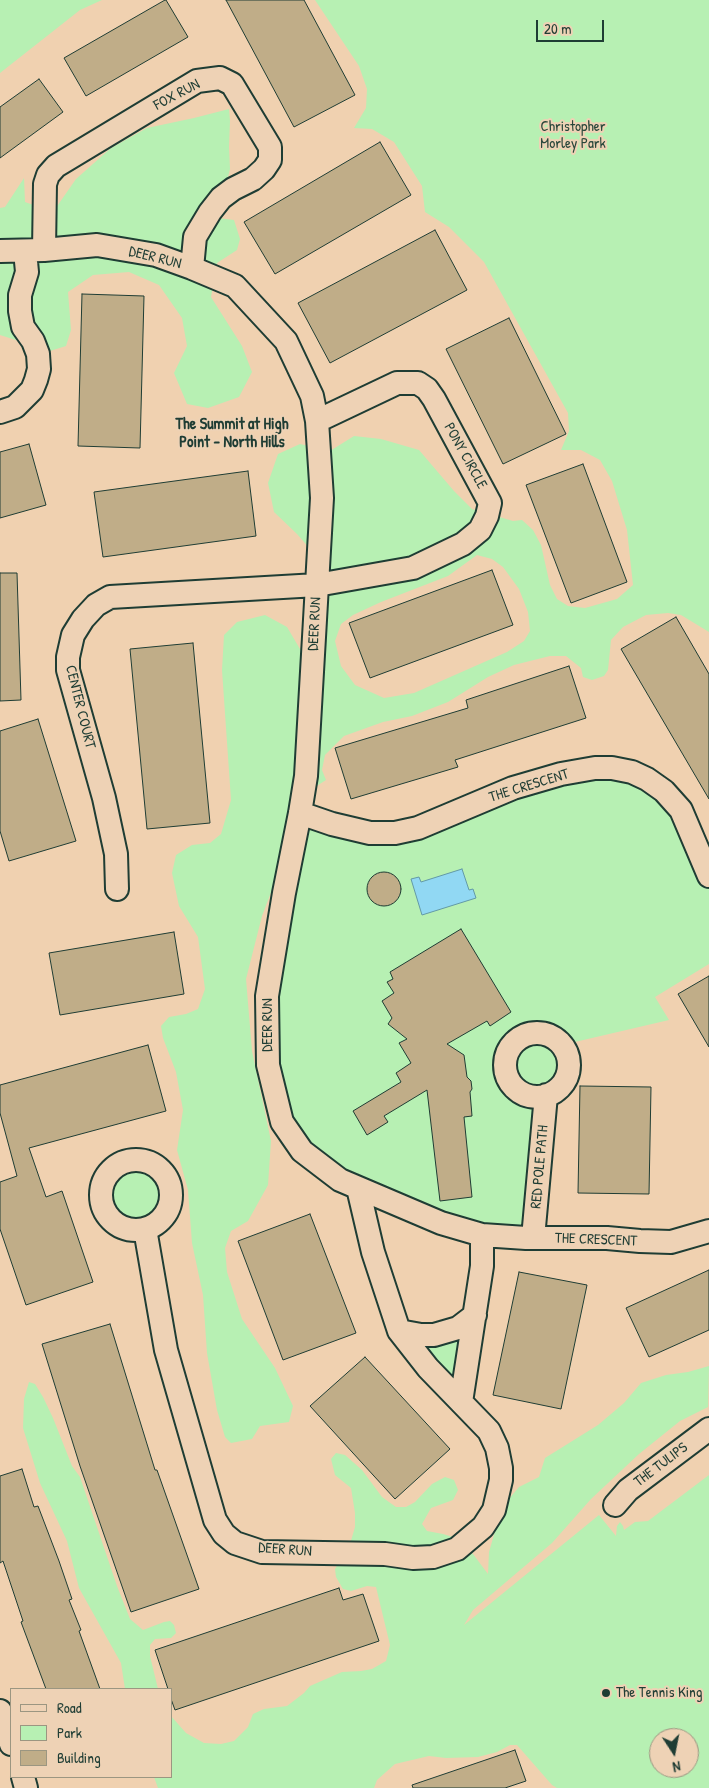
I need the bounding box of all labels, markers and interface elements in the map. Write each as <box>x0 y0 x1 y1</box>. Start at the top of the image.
scale bar <box>539 10 606 42</box>
text: 20 m <box>544 18 571 39</box>
street label: FOX RUN <box>151 75 203 115</box>
park label: Christopher Morley Park <box>540 118 606 153</box>
street label: DEER RUN <box>127 243 183 273</box>
district label: The Summit at High Point - North Hills <box>176 415 288 453</box>
street label: PONY CIRCLE <box>440 420 490 492</box>
street label: DEER RUN <box>305 597 325 651</box>
street label: CENTER COURT <box>61 663 99 751</box>
street label: THE CRESCENT <box>487 765 571 807</box>
street label: DEER RUN <box>259 998 277 1052</box>
street label: RED POLE PATH <box>527 1124 553 1210</box>
street label: THE CRESCENT <box>554 1230 638 1250</box>
street label: THE TULIPS <box>631 1439 691 1491</box>
street label: DEER RUN <box>258 1539 312 1561</box>
place label: The Tennis King <box>616 1684 703 1702</box>
marker: The Tennis King <box>600 1687 612 1699</box>
legend <box>10 1688 172 1778</box>
text: Road <box>57 1697 82 1718</box>
text: Park <box>57 1722 82 1743</box>
north arrow <box>649 1728 699 1778</box>
text: Building <box>57 1747 101 1768</box>
text: N <box>671 1757 682 1777</box>

